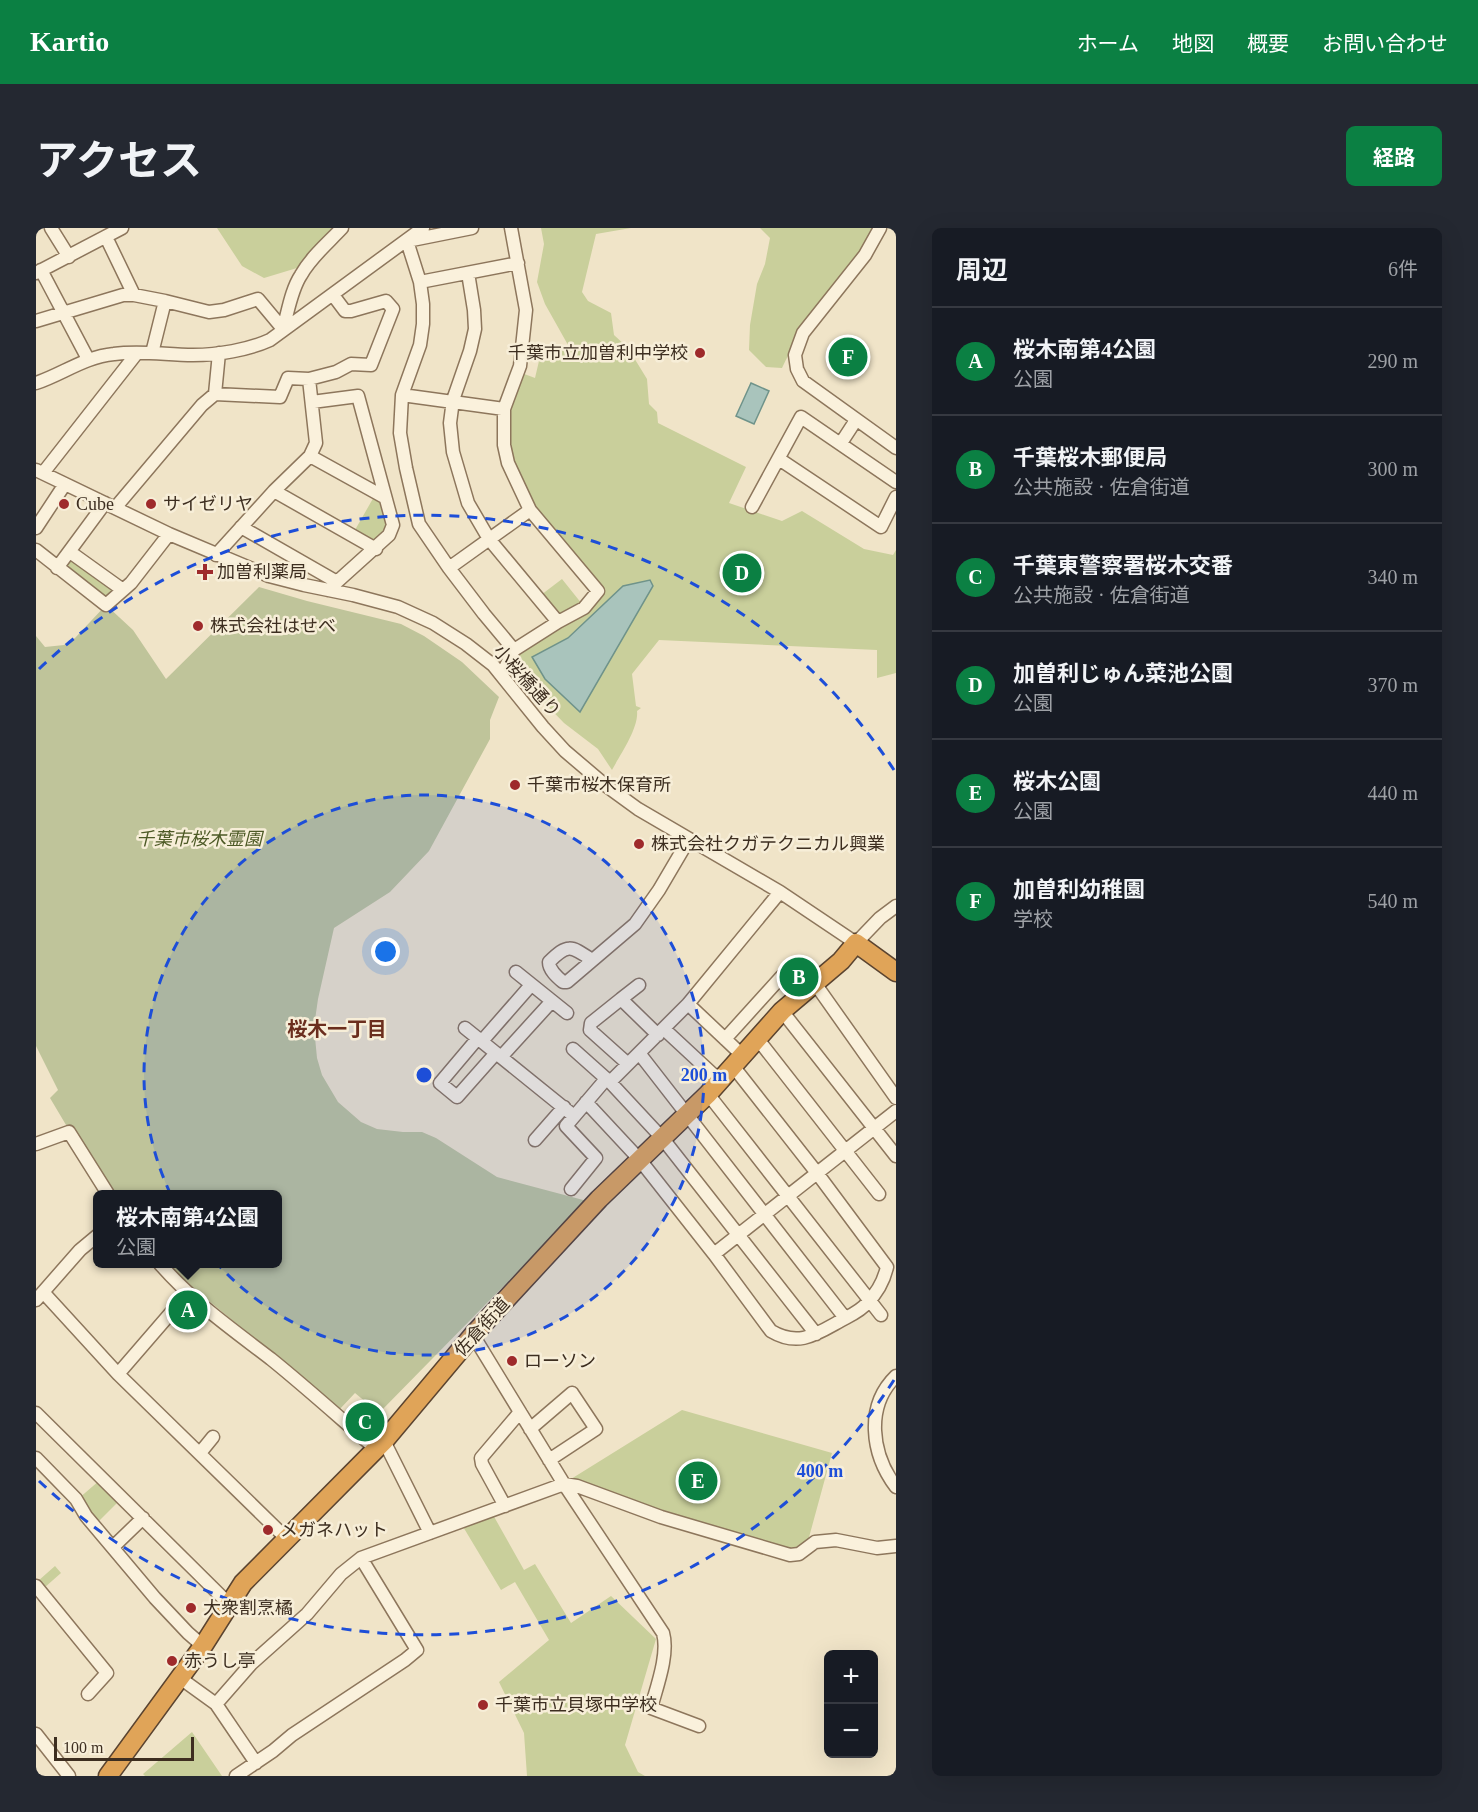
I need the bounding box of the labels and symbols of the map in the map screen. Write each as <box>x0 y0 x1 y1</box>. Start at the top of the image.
pin: F <box>828 334 868 380</box>
place label: 千葉市立加曽利中学校 <box>508 343 688 363</box>
marker: 千葉市立加曽利中学校 <box>693 346 707 360</box>
place label: Cube <box>76 494 114 514</box>
place label: サイゼリヤ <box>163 494 253 514</box>
marker: Cube <box>57 497 71 511</box>
marker: サイゼリヤ <box>144 497 158 511</box>
pin: D <box>722 550 762 596</box>
place label: 加曽利薬局 <box>217 562 307 582</box>
marker: 加曽利薬局 <box>198 565 212 579</box>
place label: 株式会社はせべ <box>210 616 336 636</box>
marker: 株式会社はせべ <box>191 619 205 633</box>
street label: 小桜橋通り <box>489 641 565 721</box>
place label: 千葉市桜木保育所 <box>527 775 671 795</box>
marker: 千葉市桜木保育所 <box>508 778 522 792</box>
park label: 千葉市桜木霊園 <box>136 829 265 849</box>
place label: 株式会社クガテクニカル興業 <box>651 834 885 854</box>
marker: 株式会社クガテクニカル興業 <box>632 837 646 851</box>
your location <box>371 937 400 966</box>
pin: B <box>780 954 819 999</box>
district label: 桜木一丁目 <box>287 1018 387 1040</box>
centre of rings <box>414 1065 434 1085</box>
text: 200 m <box>681 1065 727 1085</box>
pin: A <box>168 1288 208 1332</box>
street label: 佐倉街道 <box>450 1294 514 1360</box>
place label: ローソン <box>524 1351 596 1371</box>
marker: ローソン <box>505 1354 519 1368</box>
pin: C <box>346 1400 384 1444</box>
pin: E <box>678 1458 718 1504</box>
text: 400 m <box>797 1461 843 1481</box>
place label: メガネハット <box>280 1520 388 1540</box>
marker: メガネハット <box>261 1523 275 1537</box>
place label: 大衆割烹橘 <box>203 1598 293 1618</box>
marker: 大衆割烹橘 <box>184 1601 198 1615</box>
place label: 赤うし亭 <box>184 1651 256 1671</box>
marker: 赤うし亭 <box>165 1654 179 1668</box>
place label: 千葉市立貝塚中学校 <box>495 1695 657 1715</box>
marker: 千葉市立貝塚中学校 <box>476 1698 490 1712</box>
scale bar <box>54 1734 194 1762</box>

